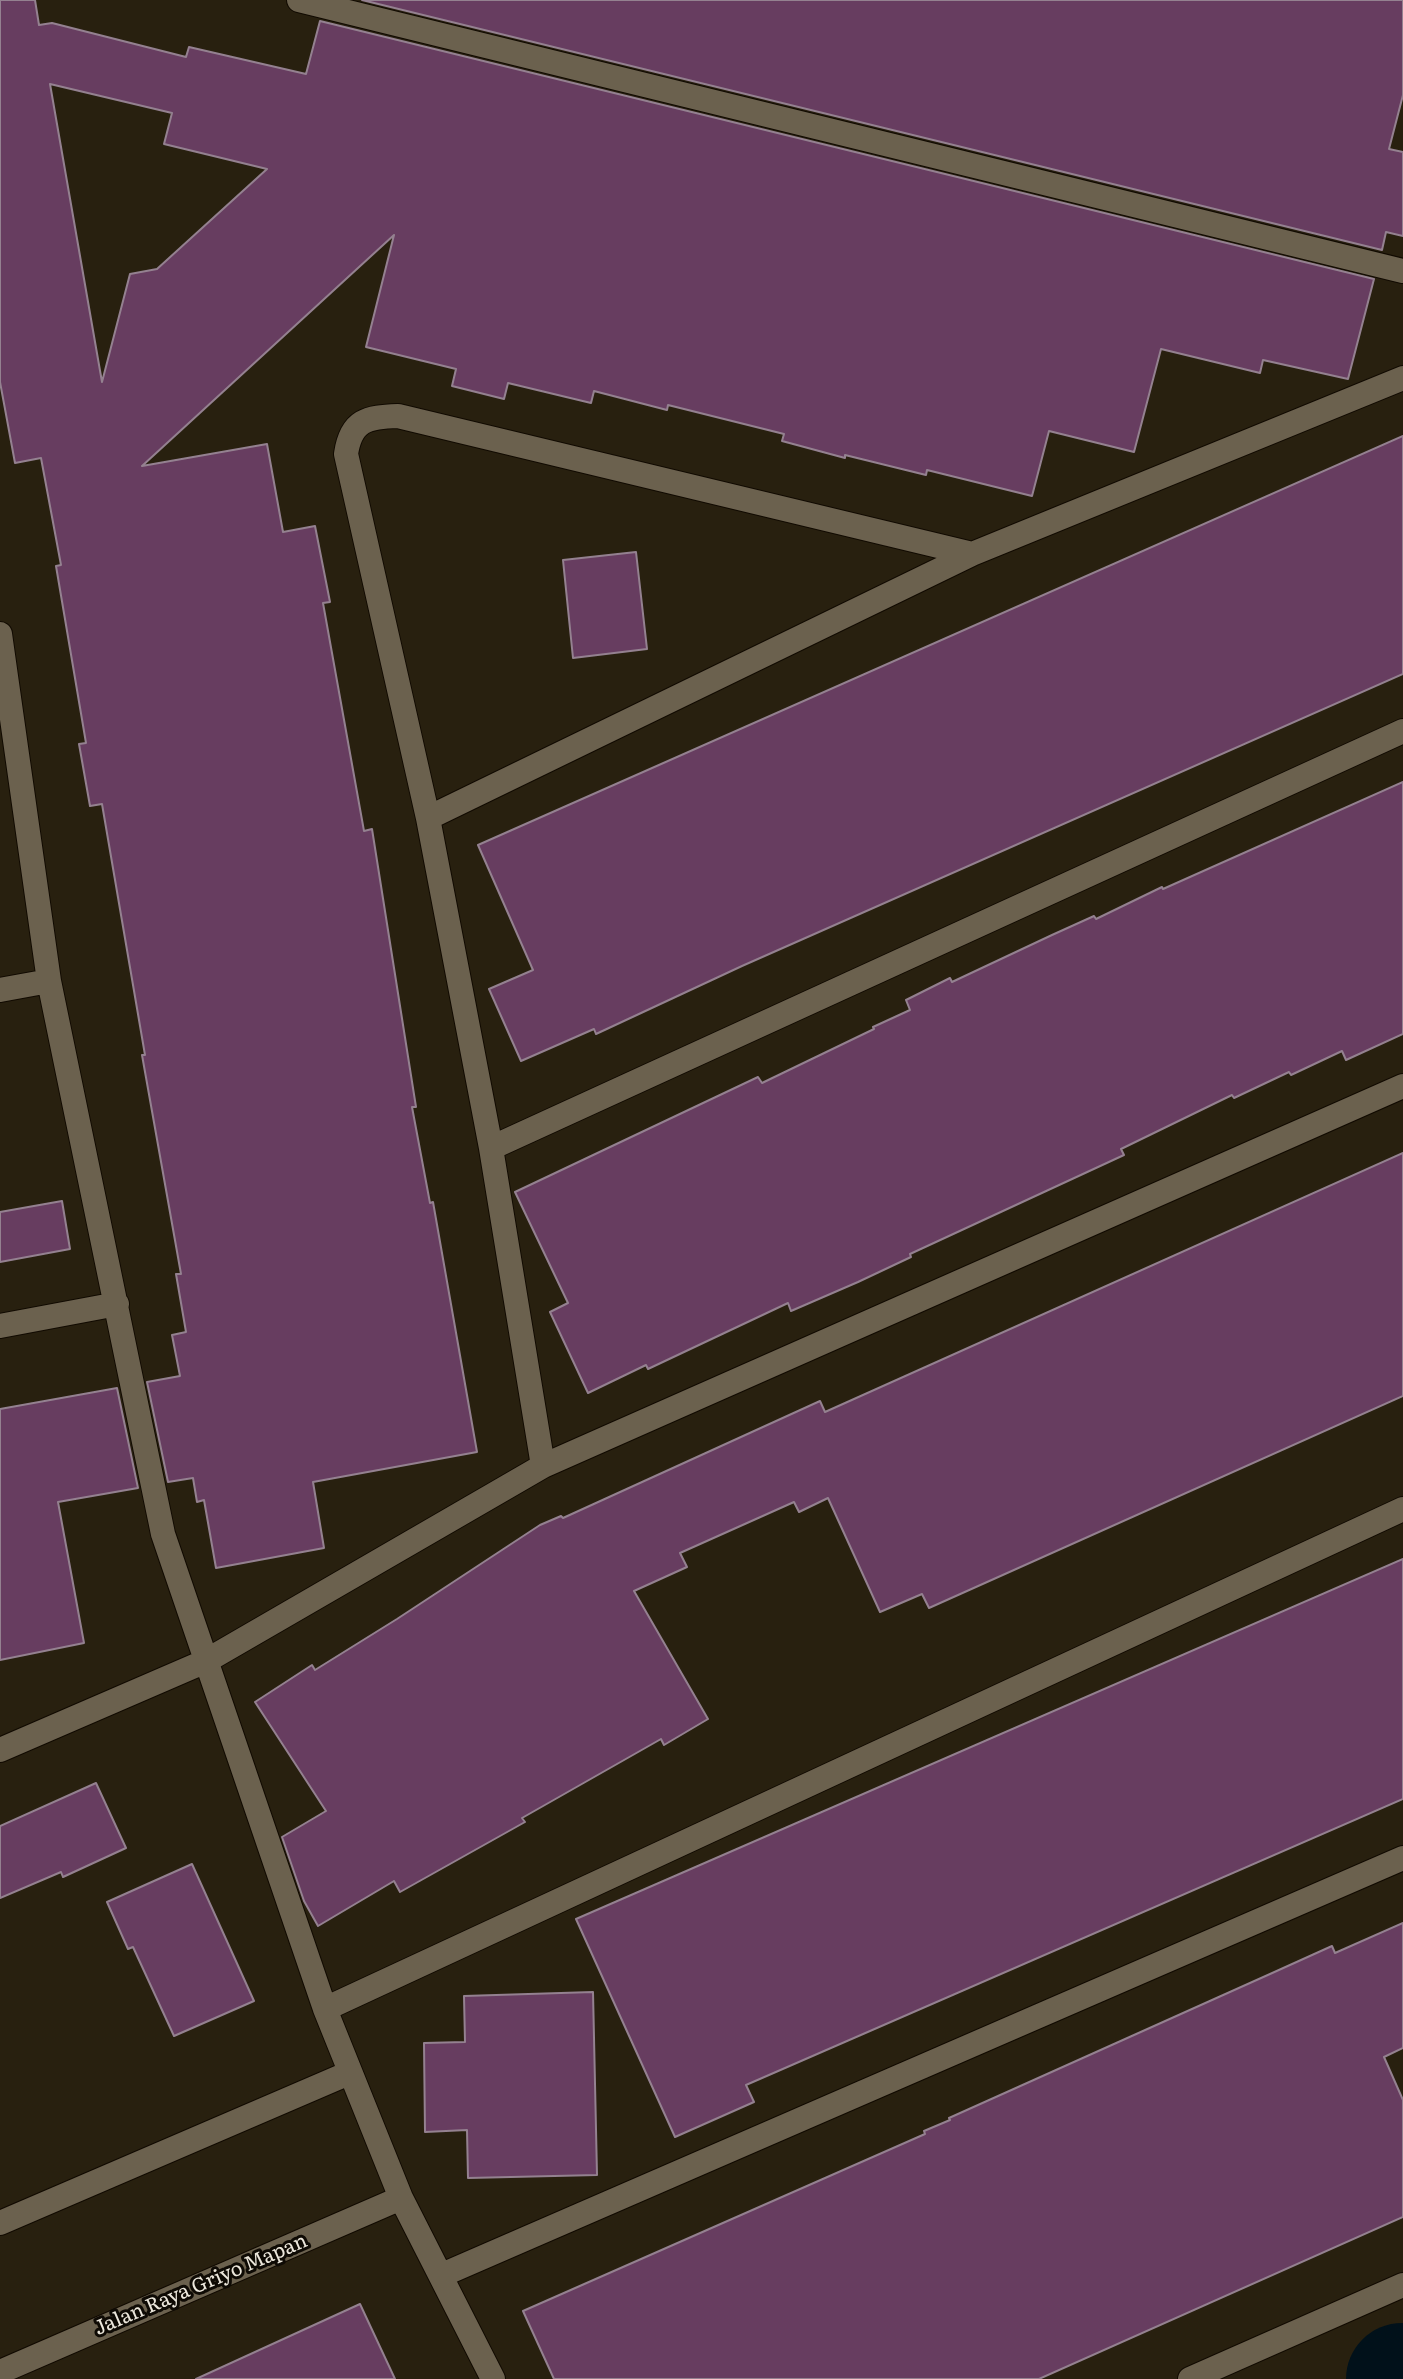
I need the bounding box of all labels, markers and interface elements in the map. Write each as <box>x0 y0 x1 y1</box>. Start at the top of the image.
street label: Jalan Raya Griyo Mapan <box>91 2229 311 2341</box>

